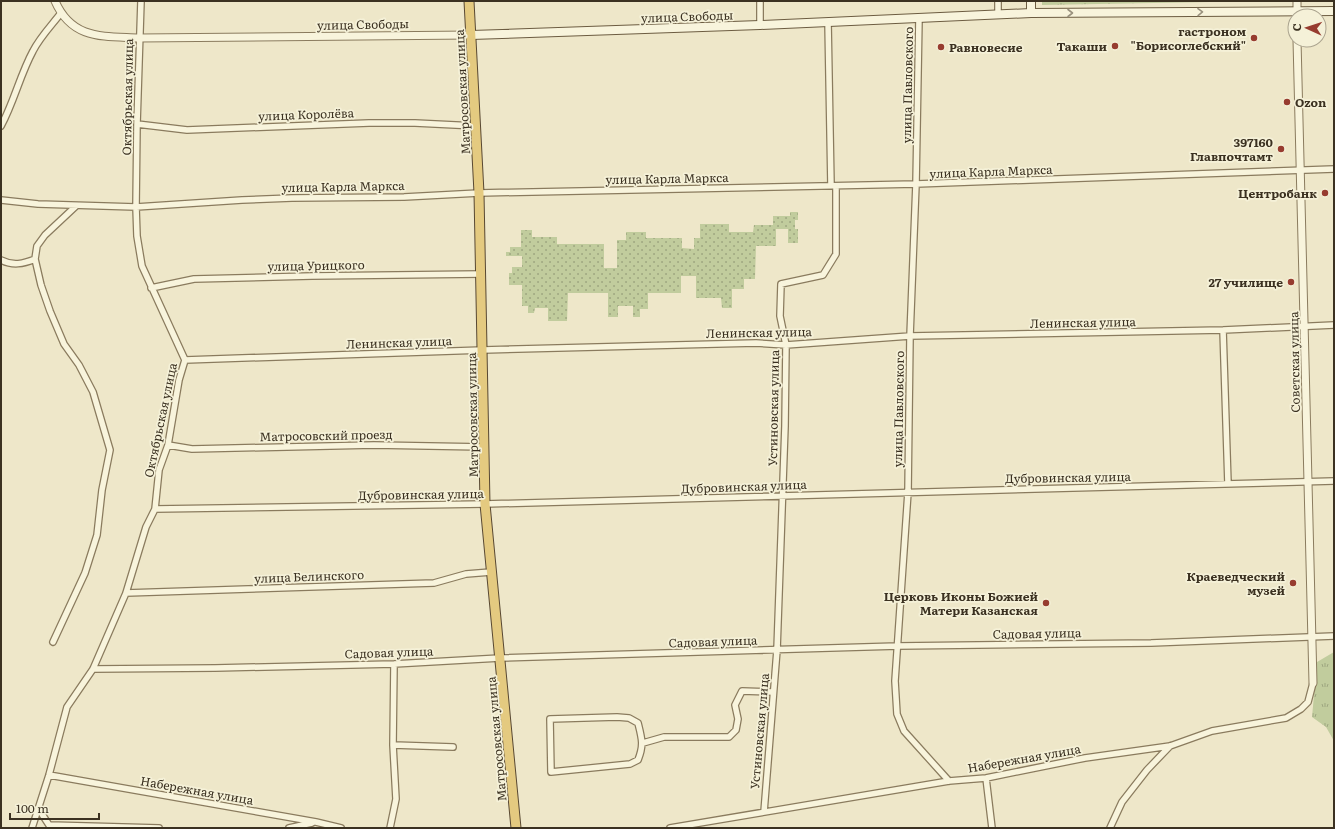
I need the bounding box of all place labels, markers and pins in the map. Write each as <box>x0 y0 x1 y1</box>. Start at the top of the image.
place label: гастроном "Борисоглебский" <box>1130 22 1246 54</box>
marker: гастроном "Борисоглебский" <box>1249 33 1259 43</box>
place label: Такаши <box>1057 37 1107 55</box>
place label: Равновесие <box>949 38 1023 56</box>
marker: Такаши <box>1110 41 1120 51</box>
marker: Равновесие <box>936 42 946 52</box>
place label: Ozon <box>1295 93 1327 111</box>
marker: Ozon <box>1282 97 1292 107</box>
place label: 397160 Главпочтамт <box>1190 133 1274 165</box>
marker: 397160 Главпочтамт <box>1276 144 1286 154</box>
place label: Центробанк <box>1238 184 1317 202</box>
marker: Центробанк <box>1320 188 1330 198</box>
place label: 27 училище <box>1209 273 1283 291</box>
marker: 27 училище <box>1286 277 1296 287</box>
place label: Краеведческий музей <box>1186 567 1285 599</box>
marker: Краеведческий музей <box>1288 578 1298 588</box>
place label: Церковь Иконы Божией Матери Казанская <box>884 587 1038 619</box>
marker: Церковь Иконы Божией Матери Казанская <box>1041 598 1051 608</box>

